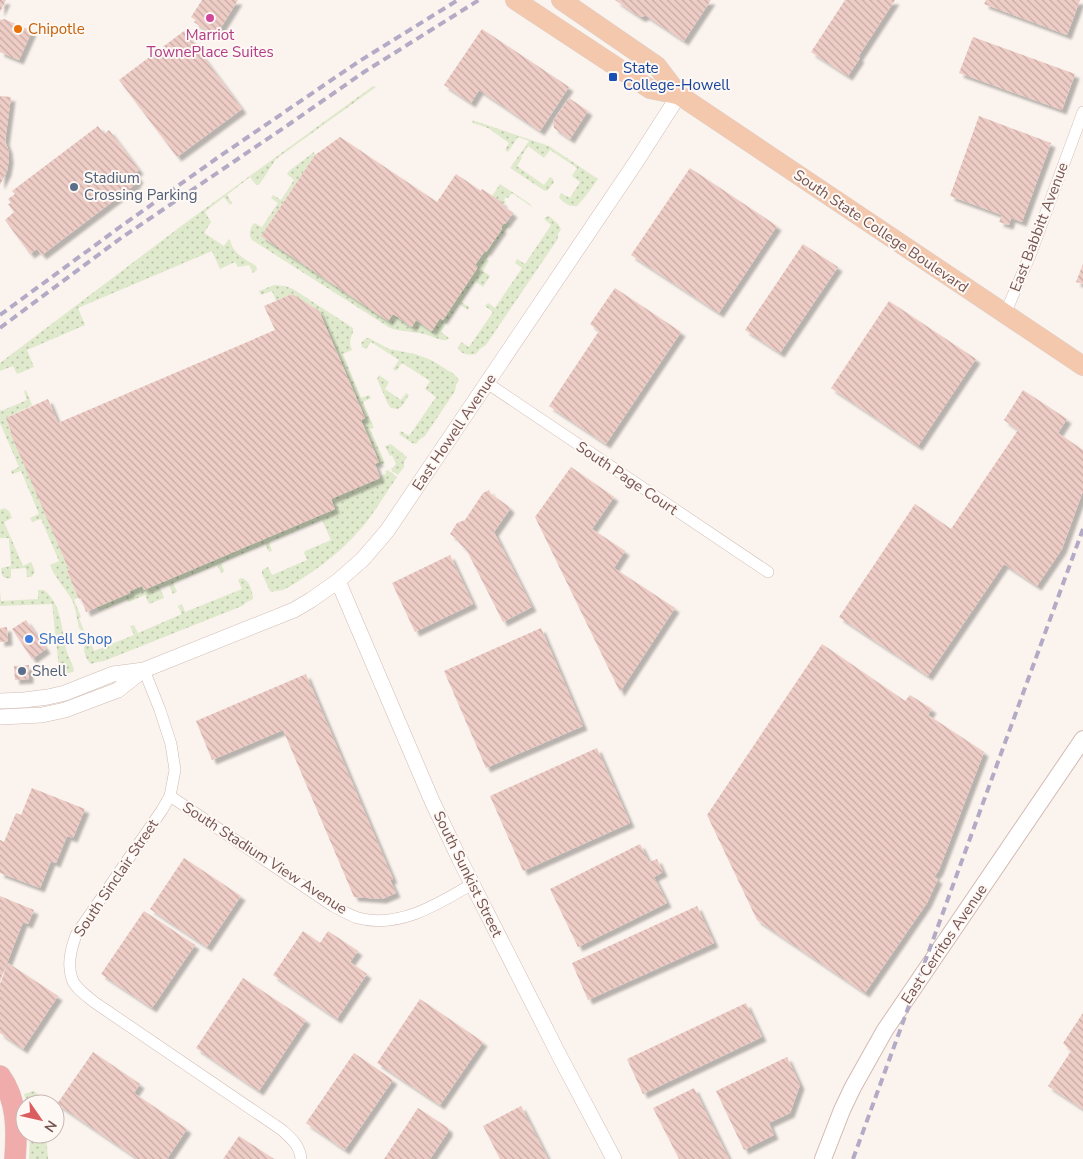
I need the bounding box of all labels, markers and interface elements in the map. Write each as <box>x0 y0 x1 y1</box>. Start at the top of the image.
marker: Marriot TownePlace Suites <box>204 12 216 24</box>
place label: Chipotle <box>28 19 85 39</box>
marker: Chipotle <box>12 23 24 35</box>
place label: Marriot TownePlace Suites <box>146 25 274 62</box>
place label: State College-Howell <box>623 58 731 95</box>
marker: State College-Howell <box>607 71 619 83</box>
street label: East Babbitt Avenue <box>1005 159 1073 295</box>
street label: South State College Boulevard <box>790 165 972 297</box>
place label: Stadium Crossing Parking <box>84 168 198 205</box>
marker: Stadium Crossing Parking <box>68 181 80 193</box>
street label: East Howell Avenue <box>407 370 501 494</box>
street label: South Page Court <box>572 437 682 520</box>
place label: Shell Shop <box>39 629 113 649</box>
marker: Shell Shop <box>23 633 35 645</box>
place label: Shell <box>32 661 67 681</box>
marker: Shell <box>16 665 28 677</box>
street label: South Stadium View Avenue <box>179 797 351 919</box>
street label: South Sunkist Street <box>429 808 508 941</box>
street label: South Sinclair Street <box>69 815 163 941</box>
street label: East Cerritos Avenue <box>897 880 992 1008</box>
north arrow <box>15 1094 65 1144</box>
text: N <box>40 1116 61 1136</box>

